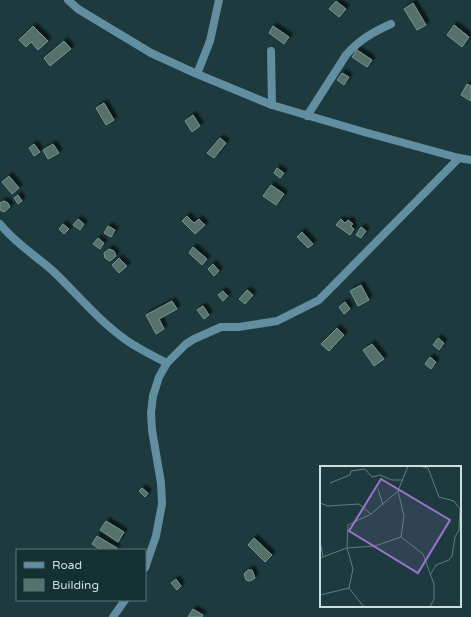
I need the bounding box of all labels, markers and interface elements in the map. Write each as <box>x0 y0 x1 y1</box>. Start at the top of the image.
inset map <box>320 466 461 607</box>
legend <box>16 549 146 601</box>
text: Road <box>52 558 82 572</box>
text: Building <box>52 578 99 592</box>

